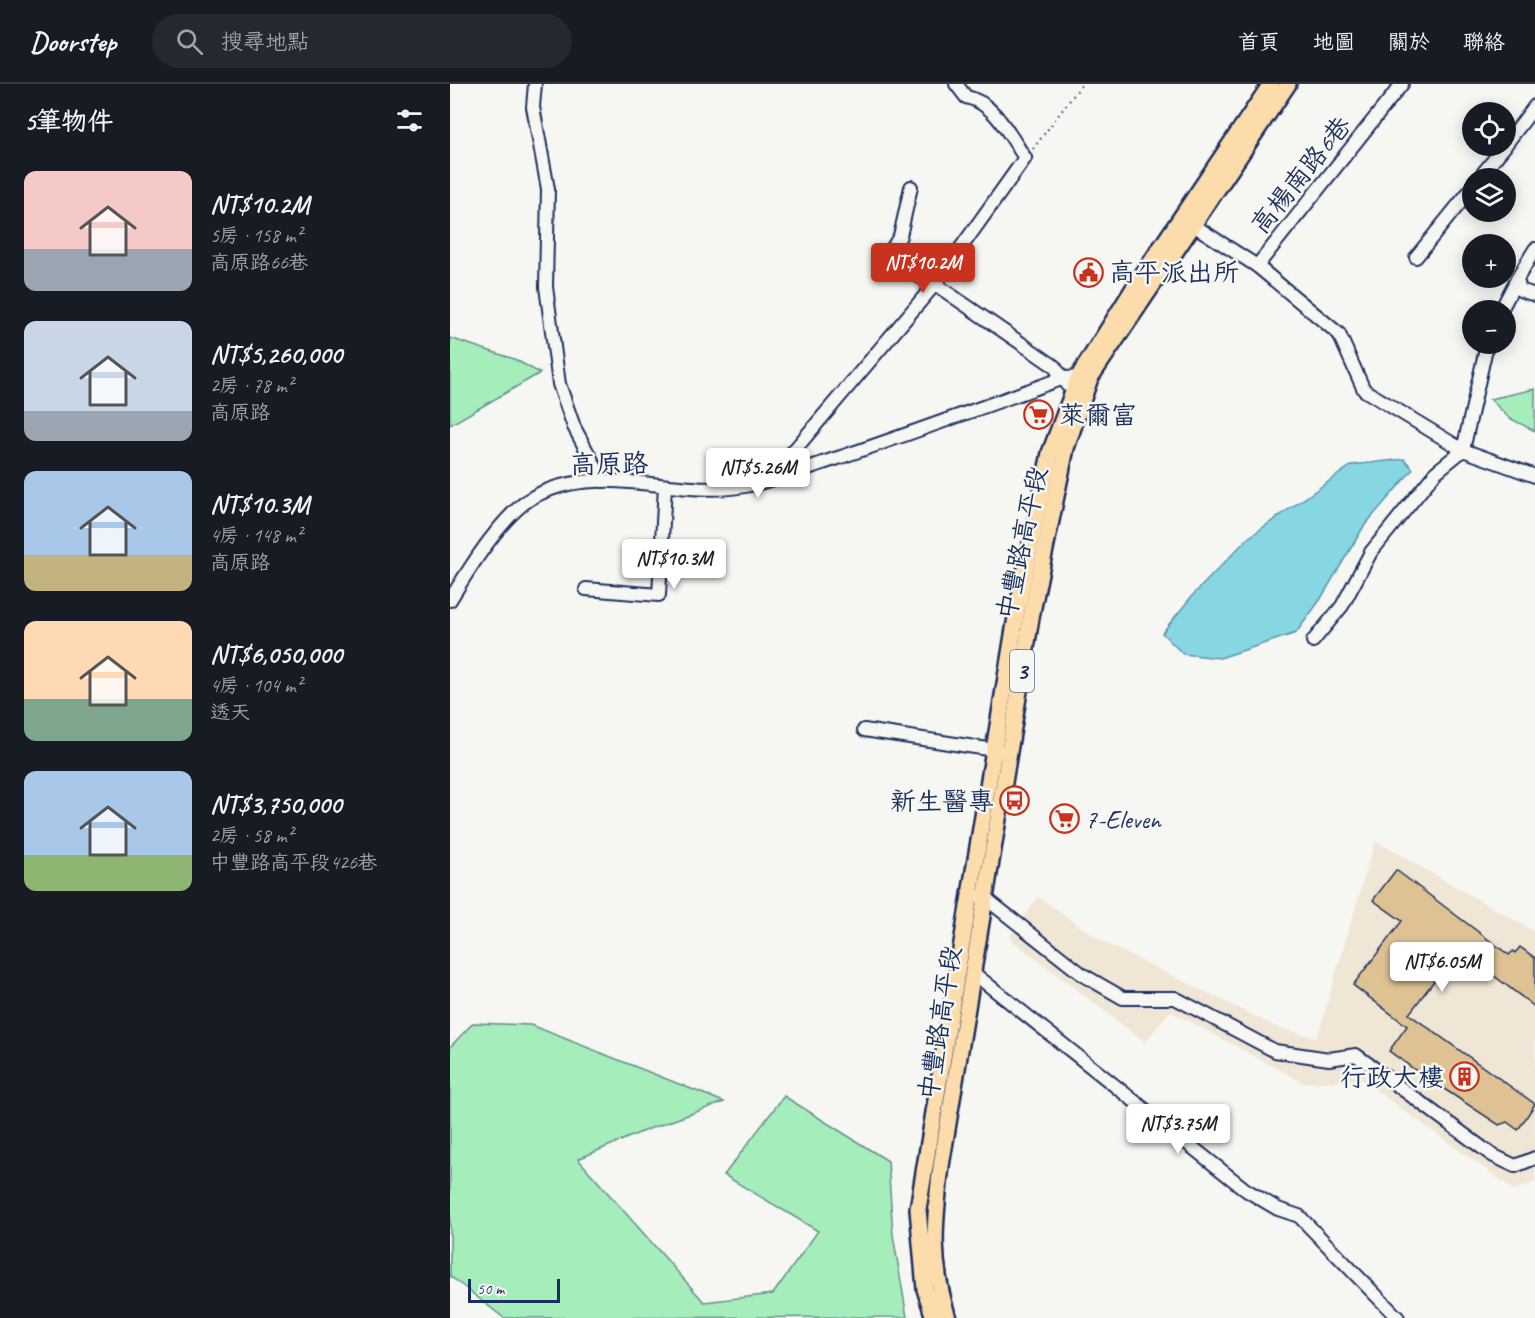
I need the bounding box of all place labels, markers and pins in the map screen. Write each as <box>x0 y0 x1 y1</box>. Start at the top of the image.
pin: NT$10.2M <box>861 243 985 294</box>
public building icon: 高平派出所 <box>1072 256 1104 288</box>
place label: 高平派出所 <box>1109 256 1239 289</box>
supermarket icon: 萊爾富 <box>1022 399 1054 431</box>
place label: 萊爾富 <box>1059 399 1137 432</box>
pin: NT$5.26M <box>696 448 820 499</box>
pin: NT$10.3M <box>612 539 736 590</box>
place label: 新生醫專 <box>890 785 994 818</box>
bus stop icon: 新生醫專 <box>999 785 1031 817</box>
supermarket icon: 7-Eleven <box>1048 803 1080 835</box>
place label: 7-Eleven <box>1085 803 1162 836</box>
pin: NT$6.05M <box>1380 942 1504 993</box>
place label: 行政大樓 <box>1340 1061 1444 1094</box>
building icon: 行政大樓 <box>1449 1061 1481 1093</box>
pin: NT$3.75M <box>1116 1104 1240 1155</box>

